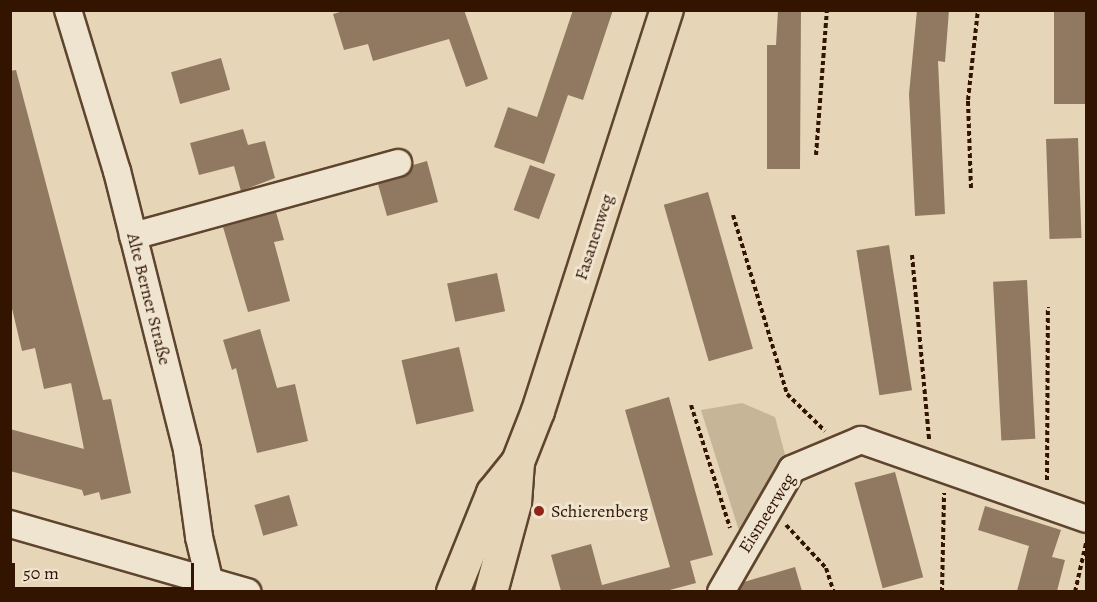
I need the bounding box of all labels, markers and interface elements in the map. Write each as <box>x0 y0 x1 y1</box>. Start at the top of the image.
street label: Fasanenweg <box>570 191 618 283</box>
street label: Alte Berner Straße <box>122 231 176 367</box>
street label: Eismeerweg <box>734 469 800 557</box>
place label: Schierenberg <box>551 500 648 522</box>
marker: Schierenberg <box>532 504 546 518</box>
scale bar <box>15 551 196 589</box>
text: 50 m <box>23 561 59 585</box>

